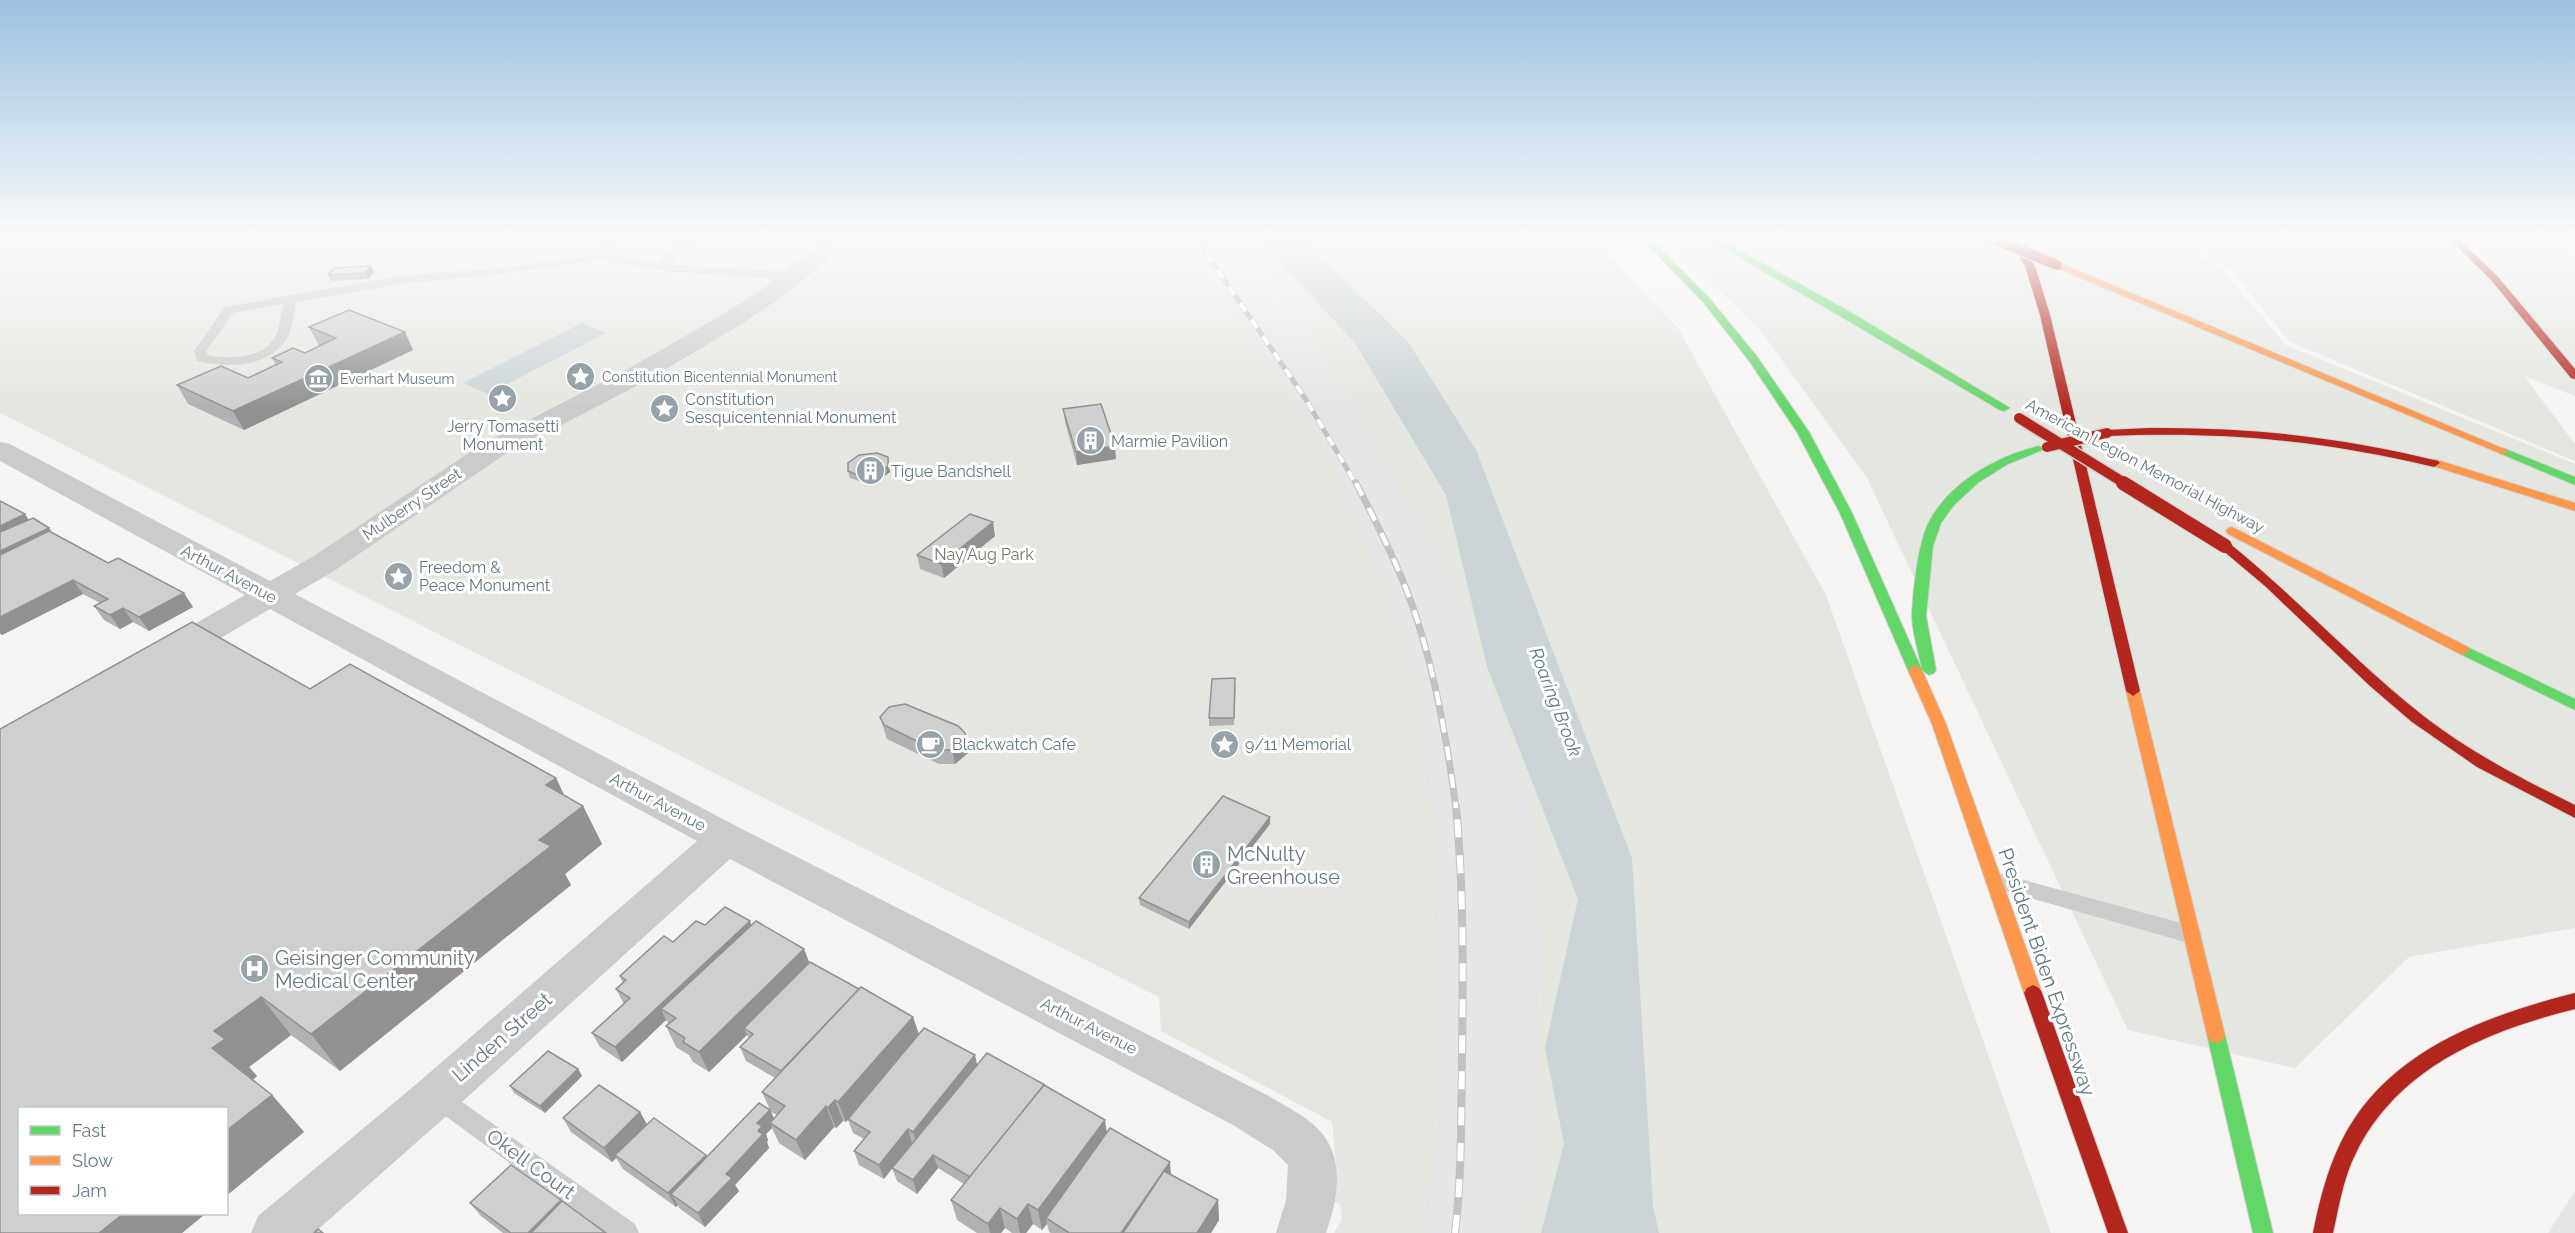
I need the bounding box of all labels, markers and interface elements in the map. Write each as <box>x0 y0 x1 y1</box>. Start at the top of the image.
place icon: Constitution Bicentennial Monument <box>565 361 597 393</box>
museum icon: Everhart Museum <box>303 363 335 395</box>
place label: Constitution Bicentennial Monument <box>602 369 838 385</box>
place label: Everhart Museum <box>340 371 454 387</box>
place icon: Jerry Tomasetti Monument <box>487 382 519 414</box>
place label: Constitution Sesquicentennial Monument <box>685 390 897 427</box>
place icon: Constitution Sesquicentennial Monument <box>648 392 680 424</box>
street label: American Legion Memorial Highway <box>2023 395 2268 537</box>
place label: Jerry Tomasetti Monument <box>447 417 559 454</box>
building icon: Marmie Pavilion <box>1074 425 1106 457</box>
place label: Marmie Pavilion <box>1111 432 1228 451</box>
building icon: Tigue Bandshell <box>854 455 886 487</box>
place label: Tigue Bandshell <box>891 462 1012 481</box>
street label: Mulberry Street <box>359 464 466 544</box>
street label: Arthur Avenue <box>178 541 280 607</box>
park label: Nay Aug Park <box>934 545 1034 564</box>
place label: Freedom & Peace Monument <box>419 558 551 595</box>
place icon: Freedom & Peace Monument <box>382 560 414 592</box>
water label: Roaring Brook <box>1526 645 1587 760</box>
cafe icon: Blackwatch Cafe <box>915 728 947 760</box>
place icon: 9/11 Memorial <box>1208 728 1240 760</box>
place label: Blackwatch Cafe <box>952 735 1076 754</box>
place label: 9/11 Memorial <box>1245 735 1352 754</box>
street label: Arthur Avenue <box>607 769 709 835</box>
place label: McNulty Greenhouse <box>1227 842 1340 889</box>
street label: President Biden Expressway <box>1993 845 2101 1099</box>
building icon: McNulty Greenhouse <box>1190 849 1222 881</box>
place label: Geisinger Community Medical Center <box>275 946 475 993</box>
hospital icon: Geisinger Community Medical Center <box>238 953 270 985</box>
street label: Linden Street <box>447 987 557 1087</box>
street label: Arthur Avenue <box>1038 994 1140 1058</box>
legend <box>18 1107 228 1215</box>
text: Fast <box>72 1120 106 1141</box>
street label: Okell Court <box>482 1124 580 1204</box>
text: Slow <box>72 1150 113 1171</box>
text: Jam <box>72 1180 107 1201</box>

